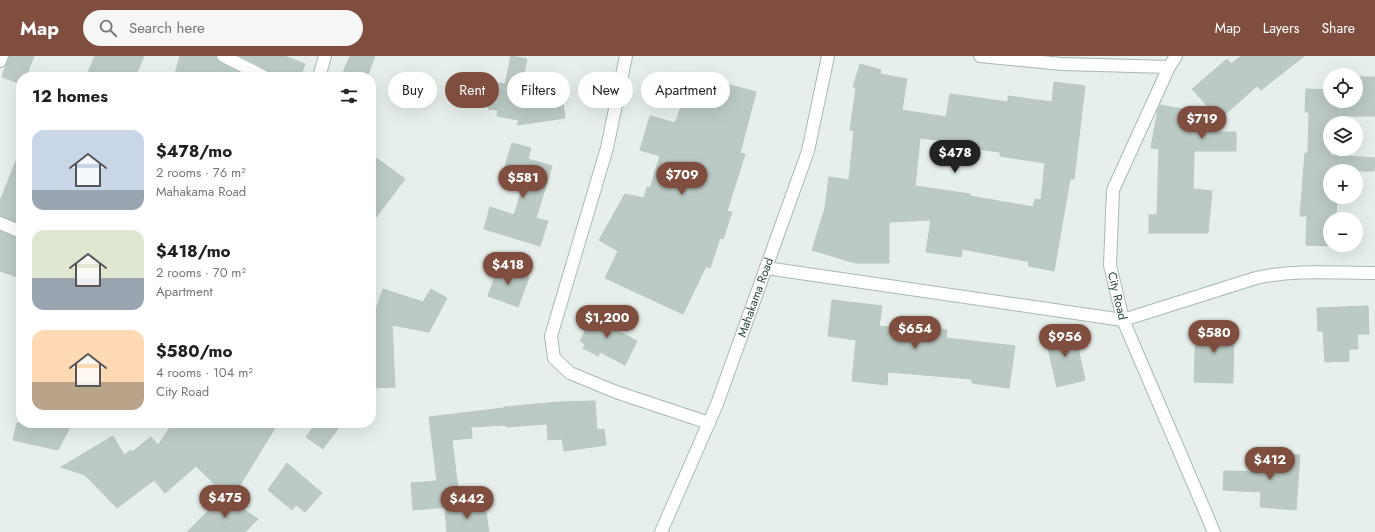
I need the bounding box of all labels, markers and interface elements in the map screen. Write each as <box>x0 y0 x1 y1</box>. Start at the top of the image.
search box <box>83 10 363 46</box>
text: Map <box>20 15 59 42</box>
icon: search <box>97 17 119 39</box>
text: Search here <box>129 17 205 39</box>
text: Map <box>1215 18 1241 38</box>
text: Layers <box>1263 18 1299 38</box>
text: Share <box>1321 18 1355 38</box>
map controls <box>1323 68 1363 252</box>
button: locate <box>1323 68 1363 108</box>
chip: Buy <box>388 72 437 108</box>
chip: Rent <box>445 72 499 108</box>
chip: Filters <box>507 72 570 108</box>
chip: New <box>578 72 633 108</box>
chip: Apartment <box>641 72 730 108</box>
text: 12 homes <box>32 84 108 108</box>
icon: filters <box>338 85 360 107</box>
pin: $719 <box>1178 106 1226 140</box>
text: $719 <box>1186 109 1218 128</box>
button: layers <box>1323 116 1363 156</box>
text: $478/mo <box>156 139 232 163</box>
pin: $478 <box>931 140 979 174</box>
text: $478 <box>938 143 972 162</box>
icon: home <box>64 146 112 194</box>
pin: $709 <box>658 162 706 196</box>
text: 2 rooms · 76 m² <box>156 163 246 182</box>
button: + <box>1323 164 1363 204</box>
pin: $581 <box>499 165 547 199</box>
text: $709 <box>665 165 699 184</box>
text: $581 <box>507 168 539 187</box>
text: Mahakama Road <box>156 182 246 201</box>
button: − <box>1323 212 1363 252</box>
text: $418/mo <box>156 239 231 263</box>
icon: home <box>64 246 112 294</box>
pin: $418 <box>484 252 532 286</box>
text: $418 <box>492 255 524 274</box>
street label: Mahakama Road <box>733 255 778 340</box>
text: 2 rooms · 70 m² <box>156 263 246 282</box>
street label: City Road <box>1103 270 1132 322</box>
text: Apartment <box>156 282 213 301</box>
pin: $1,200 <box>574 305 640 339</box>
text: $1,200 <box>585 308 629 327</box>
pin: $654 <box>891 316 939 350</box>
text: $654 <box>898 319 932 338</box>
pin: $580 <box>1190 320 1238 354</box>
text: $580 <box>1197 323 1231 342</box>
pin: $956 <box>1041 324 1089 358</box>
text: $956 <box>1048 327 1082 346</box>
text: $580/mo <box>156 339 233 363</box>
icon: home <box>64 346 112 394</box>
text: 4 rooms · 104 m² <box>156 363 253 382</box>
text: City Road <box>156 382 209 401</box>
pin: $412 <box>1246 447 1294 481</box>
text: $412 <box>1254 450 1286 469</box>
pin: $475 <box>201 485 249 519</box>
pin: $442 <box>443 486 491 520</box>
text: $475 <box>208 488 242 507</box>
text: $442 <box>450 489 484 508</box>

